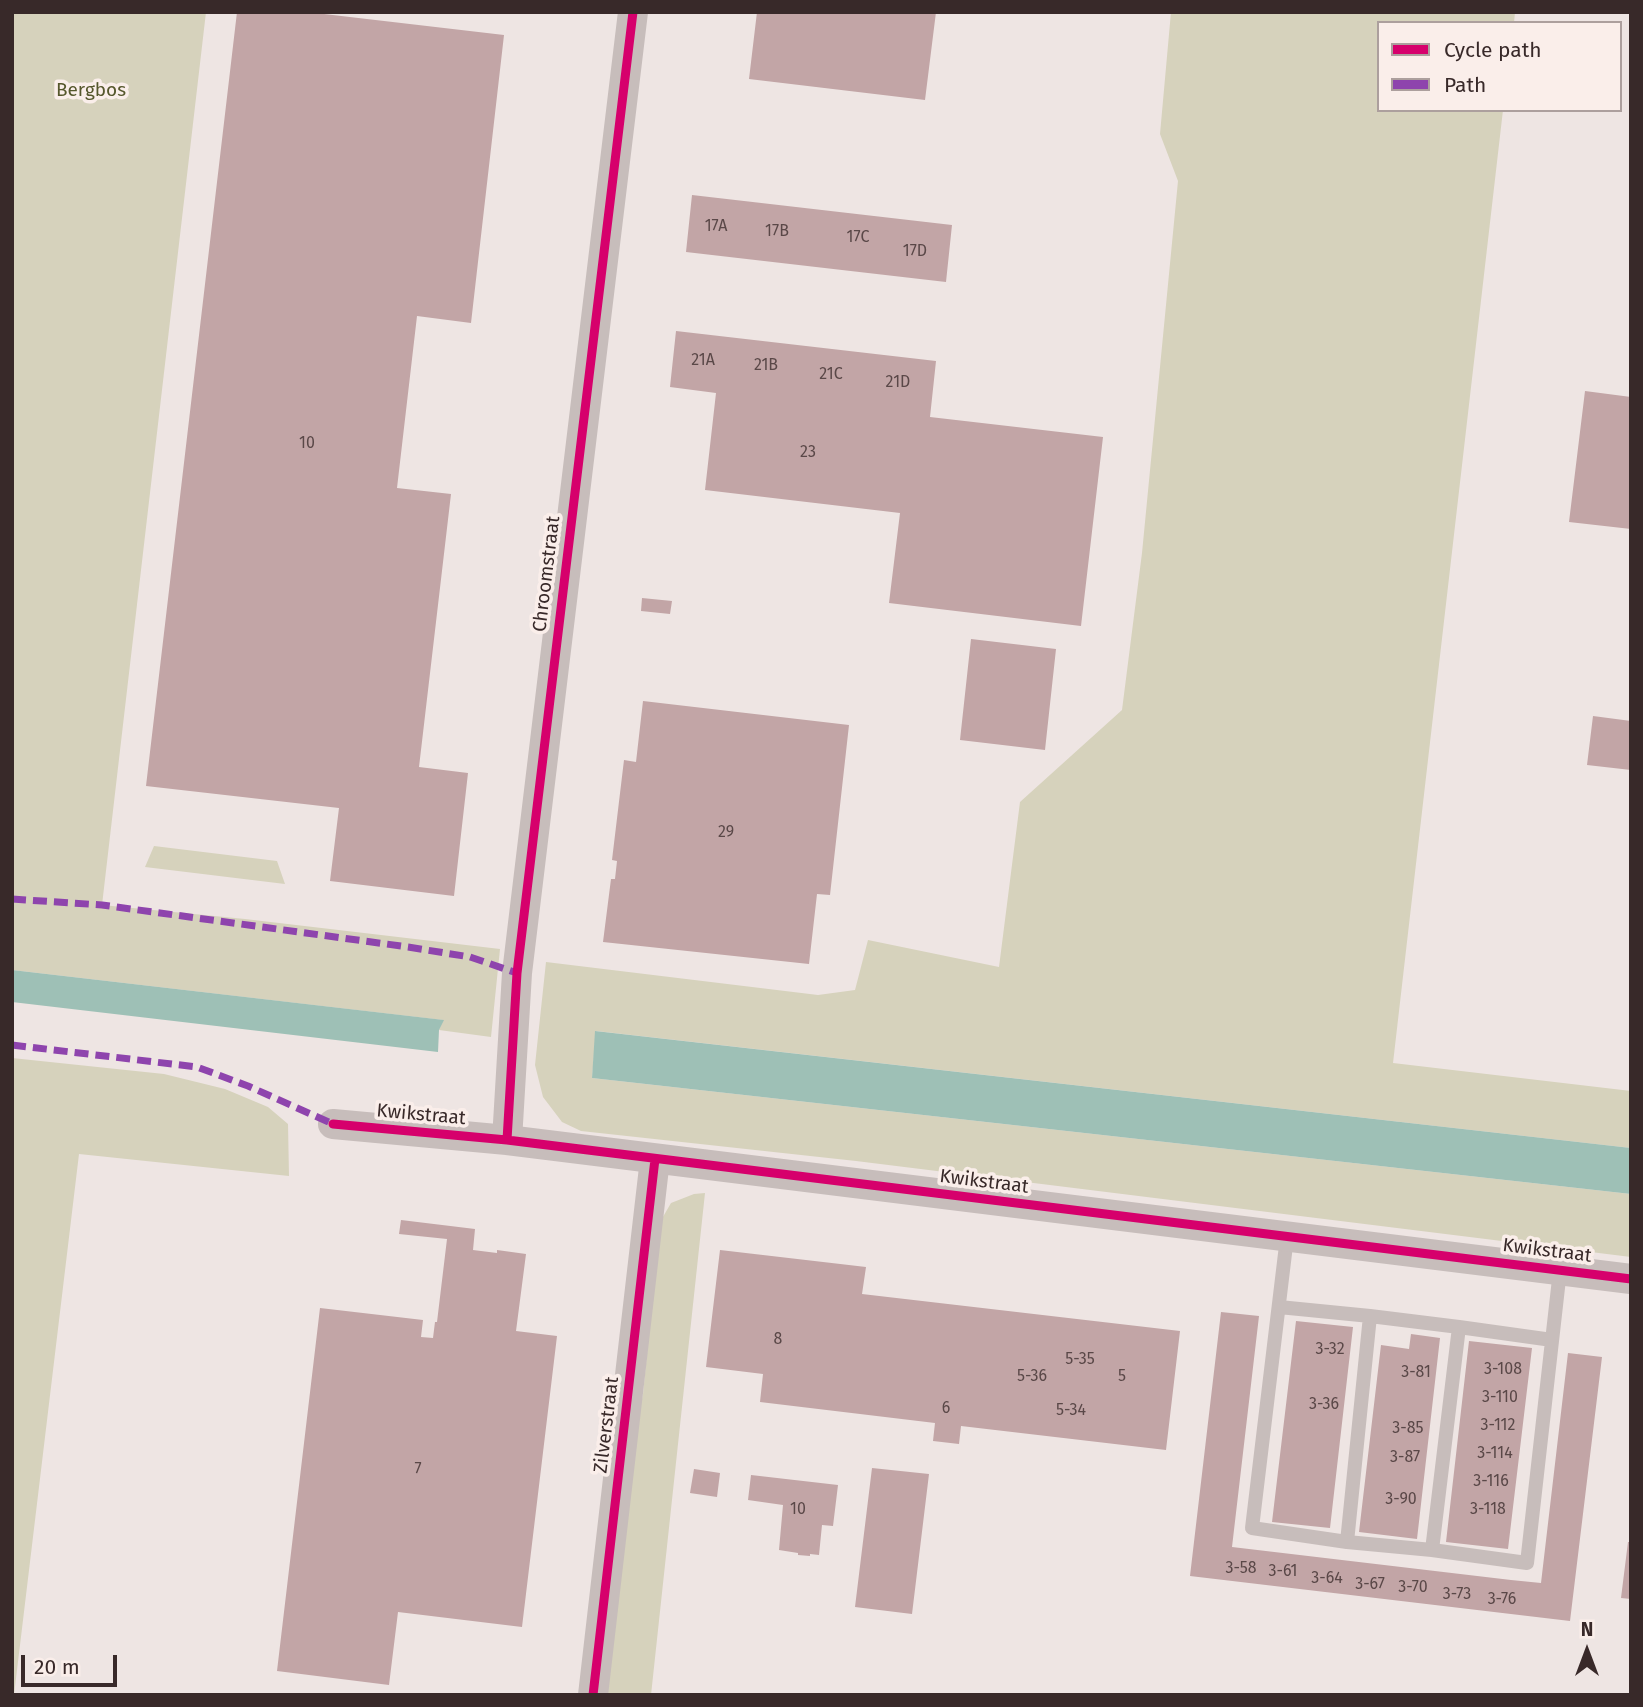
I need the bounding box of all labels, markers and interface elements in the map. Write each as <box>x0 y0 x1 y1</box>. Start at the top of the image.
legend <box>1377 21 1622 112</box>
text: Cycle path <box>1444 37 1542 63</box>
text: Path <box>1444 72 1486 98</box>
park label: Bergbos <box>56 80 126 102</box>
house number: 17A <box>705 217 727 237</box>
house number: 17B <box>765 222 789 242</box>
house number: 17C <box>847 228 869 248</box>
house number: 17D <box>903 242 927 262</box>
house number: 21A <box>691 351 715 371</box>
house number: 21B <box>754 356 778 376</box>
house number: 21C <box>819 365 843 385</box>
house number: 21D <box>886 373 910 393</box>
house number: 10 <box>299 434 315 454</box>
house number: 23 <box>800 443 816 463</box>
street label: Chroomstraat <box>529 515 565 633</box>
house number: 29 <box>718 823 734 843</box>
street label: Kwikstraat <box>375 1100 467 1130</box>
street label: Kwikstraat <box>938 1165 1030 1199</box>
street label: Kwikstraat <box>1501 1234 1593 1268</box>
house number: 8 <box>774 1330 782 1350</box>
house number: 3-32 <box>1315 1340 1345 1360</box>
house number: 5-35 <box>1065 1350 1095 1370</box>
house number: 3-108 <box>1484 1360 1522 1380</box>
house number: 3-81 <box>1401 1363 1431 1383</box>
house number: 5-36 <box>1017 1367 1047 1387</box>
house number: 5 <box>1118 1367 1126 1387</box>
street label: Zilverstraat <box>590 1375 624 1475</box>
house number: 3-110 <box>1482 1388 1518 1408</box>
house number: 3-36 <box>1309 1395 1339 1415</box>
house number: 6 <box>942 1399 950 1419</box>
house number: 5-34 <box>1056 1401 1086 1421</box>
house number: 3-112 <box>1481 1416 1515 1436</box>
house number: 3-85 <box>1392 1419 1424 1439</box>
house number: 3-114 <box>1477 1444 1513 1464</box>
house number: 3-87 <box>1390 1448 1420 1468</box>
house number: 7 <box>414 1460 422 1480</box>
house number: 3-116 <box>1473 1472 1509 1492</box>
house number: 3-90 <box>1385 1490 1417 1510</box>
house number: 10 <box>790 1500 806 1520</box>
house number: 3-118 <box>1470 1500 1506 1520</box>
house number: 3-58 <box>1225 1559 1257 1579</box>
house number: 3-61 <box>1268 1562 1298 1582</box>
house number: 3-64 <box>1311 1569 1343 1589</box>
house number: 3-67 <box>1355 1575 1385 1595</box>
house number: 3-70 <box>1398 1578 1428 1598</box>
house number: 3-73 <box>1443 1585 1471 1605</box>
house number: 3-76 <box>1488 1590 1516 1610</box>
north arrow <box>1552 1616 1622 1686</box>
text: N <box>1581 1618 1593 1641</box>
scale bar <box>24 1640 121 1684</box>
text: 20 m <box>34 1654 80 1680</box>

